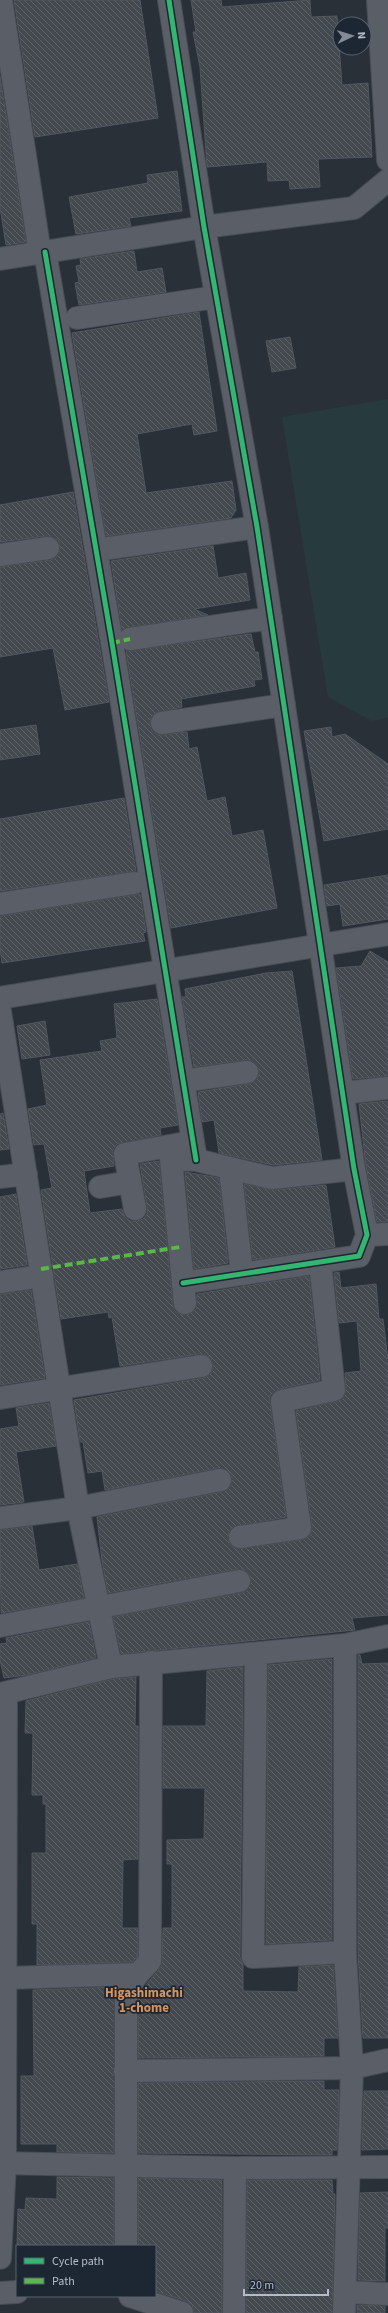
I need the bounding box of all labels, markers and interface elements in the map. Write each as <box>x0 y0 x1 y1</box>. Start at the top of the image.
north arrow <box>332 16 372 56</box>
text: N <box>354 31 369 40</box>
district label: Higashimachi 1-chome <box>105 1984 183 2017</box>
legend <box>16 2245 156 2297</box>
text: Cycle path <box>52 2253 104 2270</box>
scale bar <box>244 2271 328 2297</box>
text: Path <box>52 2273 75 2290</box>
text: 20 m <box>250 2277 274 2294</box>

